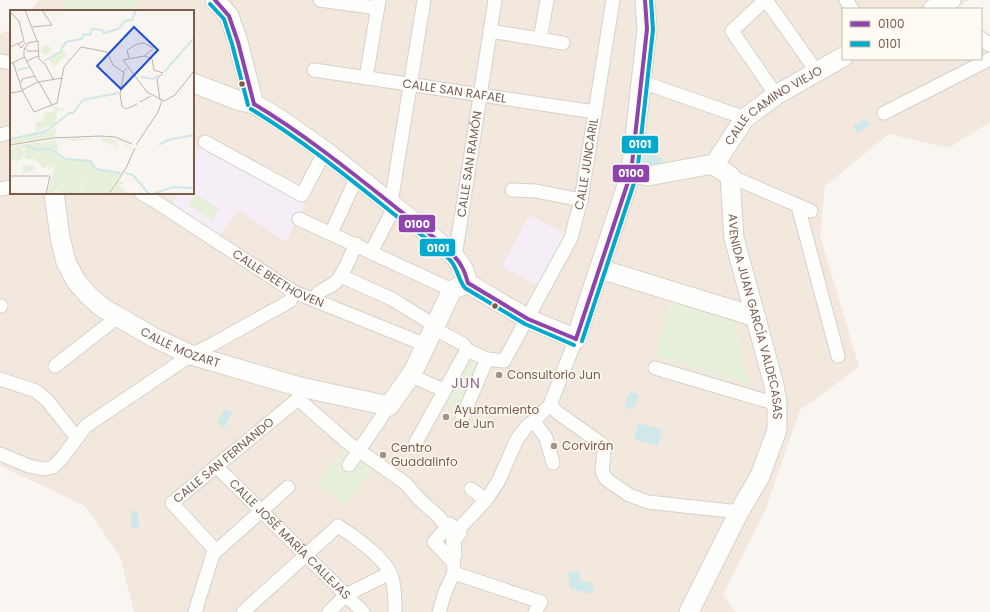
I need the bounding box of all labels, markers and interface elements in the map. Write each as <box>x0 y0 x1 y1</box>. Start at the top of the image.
legend <box>842 8 982 60</box>
inset map <box>10 10 194 194</box>
text: 0100 <box>878 15 904 32</box>
text: 0101 <box>878 35 901 52</box>
street label: CALLE CAMINO VIEJO <box>720 61 825 148</box>
street label: CALLE SAN RAFAEL <box>401 74 508 107</box>
unlabelled marker <box>237 79 247 89</box>
street label: CALLE SAN RAMÓN <box>452 110 486 218</box>
street label: CALLE JUNCARIL <box>570 117 602 212</box>
line badge: 0101 <box>621 135 659 154</box>
text: 0101 <box>629 136 651 152</box>
line badge: 0100 <box>612 164 650 183</box>
text: 0100 <box>618 165 644 181</box>
street label: AVENIDA JUAN GARCÍA VALDECASAS <box>724 213 786 419</box>
line badge: 0100 <box>398 214 436 233</box>
text: 0100 <box>404 216 430 232</box>
line badge: 0101 <box>419 238 456 257</box>
text: 0101 <box>427 240 449 256</box>
street label: CALLE BEETHOVEN <box>229 245 327 311</box>
unlabelled marker <box>490 301 500 311</box>
street label: CALLE MOZART <box>137 323 223 371</box>
place label: Consultorio Jun <box>507 366 601 383</box>
marker: Consultorio Jun <box>494 370 504 380</box>
district label: JUN <box>451 373 481 393</box>
place label: Ayuntamiento de Jun <box>454 401 539 432</box>
marker: Ayuntamiento de Jun <box>441 412 451 422</box>
street label: CALLE SAN FERNANDO <box>169 413 277 507</box>
place label: Corvirán <box>562 437 613 454</box>
place label: Centro Guadalinfo <box>391 439 458 470</box>
marker: Corvirán <box>549 441 559 451</box>
marker: Centro Guadalinfo <box>378 450 388 460</box>
street label: CALLE JOSÉ MARÍA CALLEJAS <box>226 475 355 603</box>

